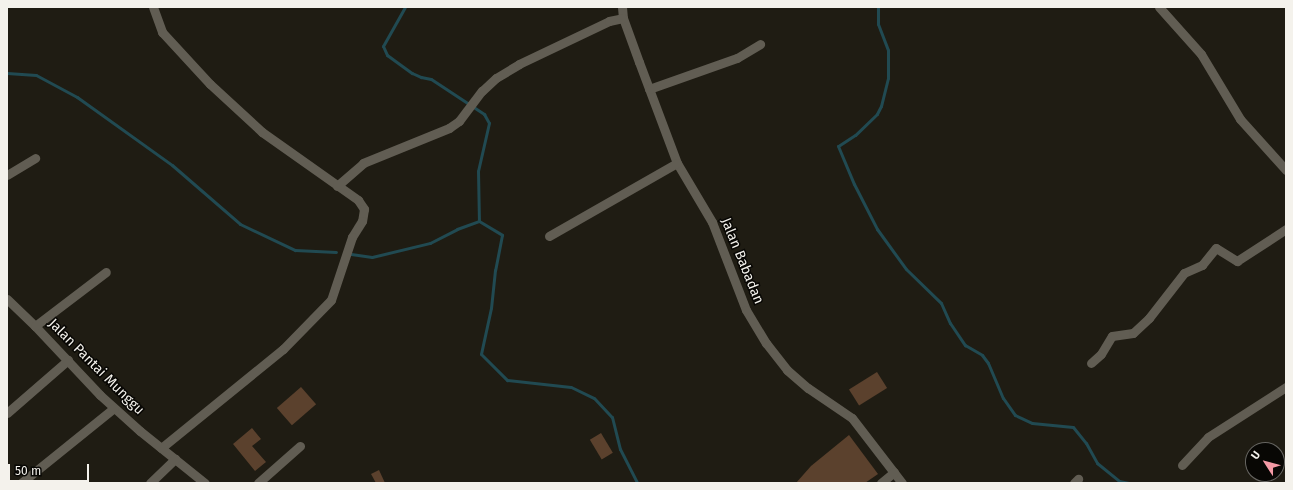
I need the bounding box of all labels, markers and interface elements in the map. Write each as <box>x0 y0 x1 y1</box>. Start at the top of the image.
street label: Jalan Babadan <box>717 215 767 307</box>
street label: Jalan Pantai Munggu <box>45 316 147 418</box>
north arrow <box>1245 442 1285 482</box>
text: U <box>1248 449 1263 462</box>
scale bar <box>10 456 91 482</box>
text: 50 m <box>15 464 41 478</box>

